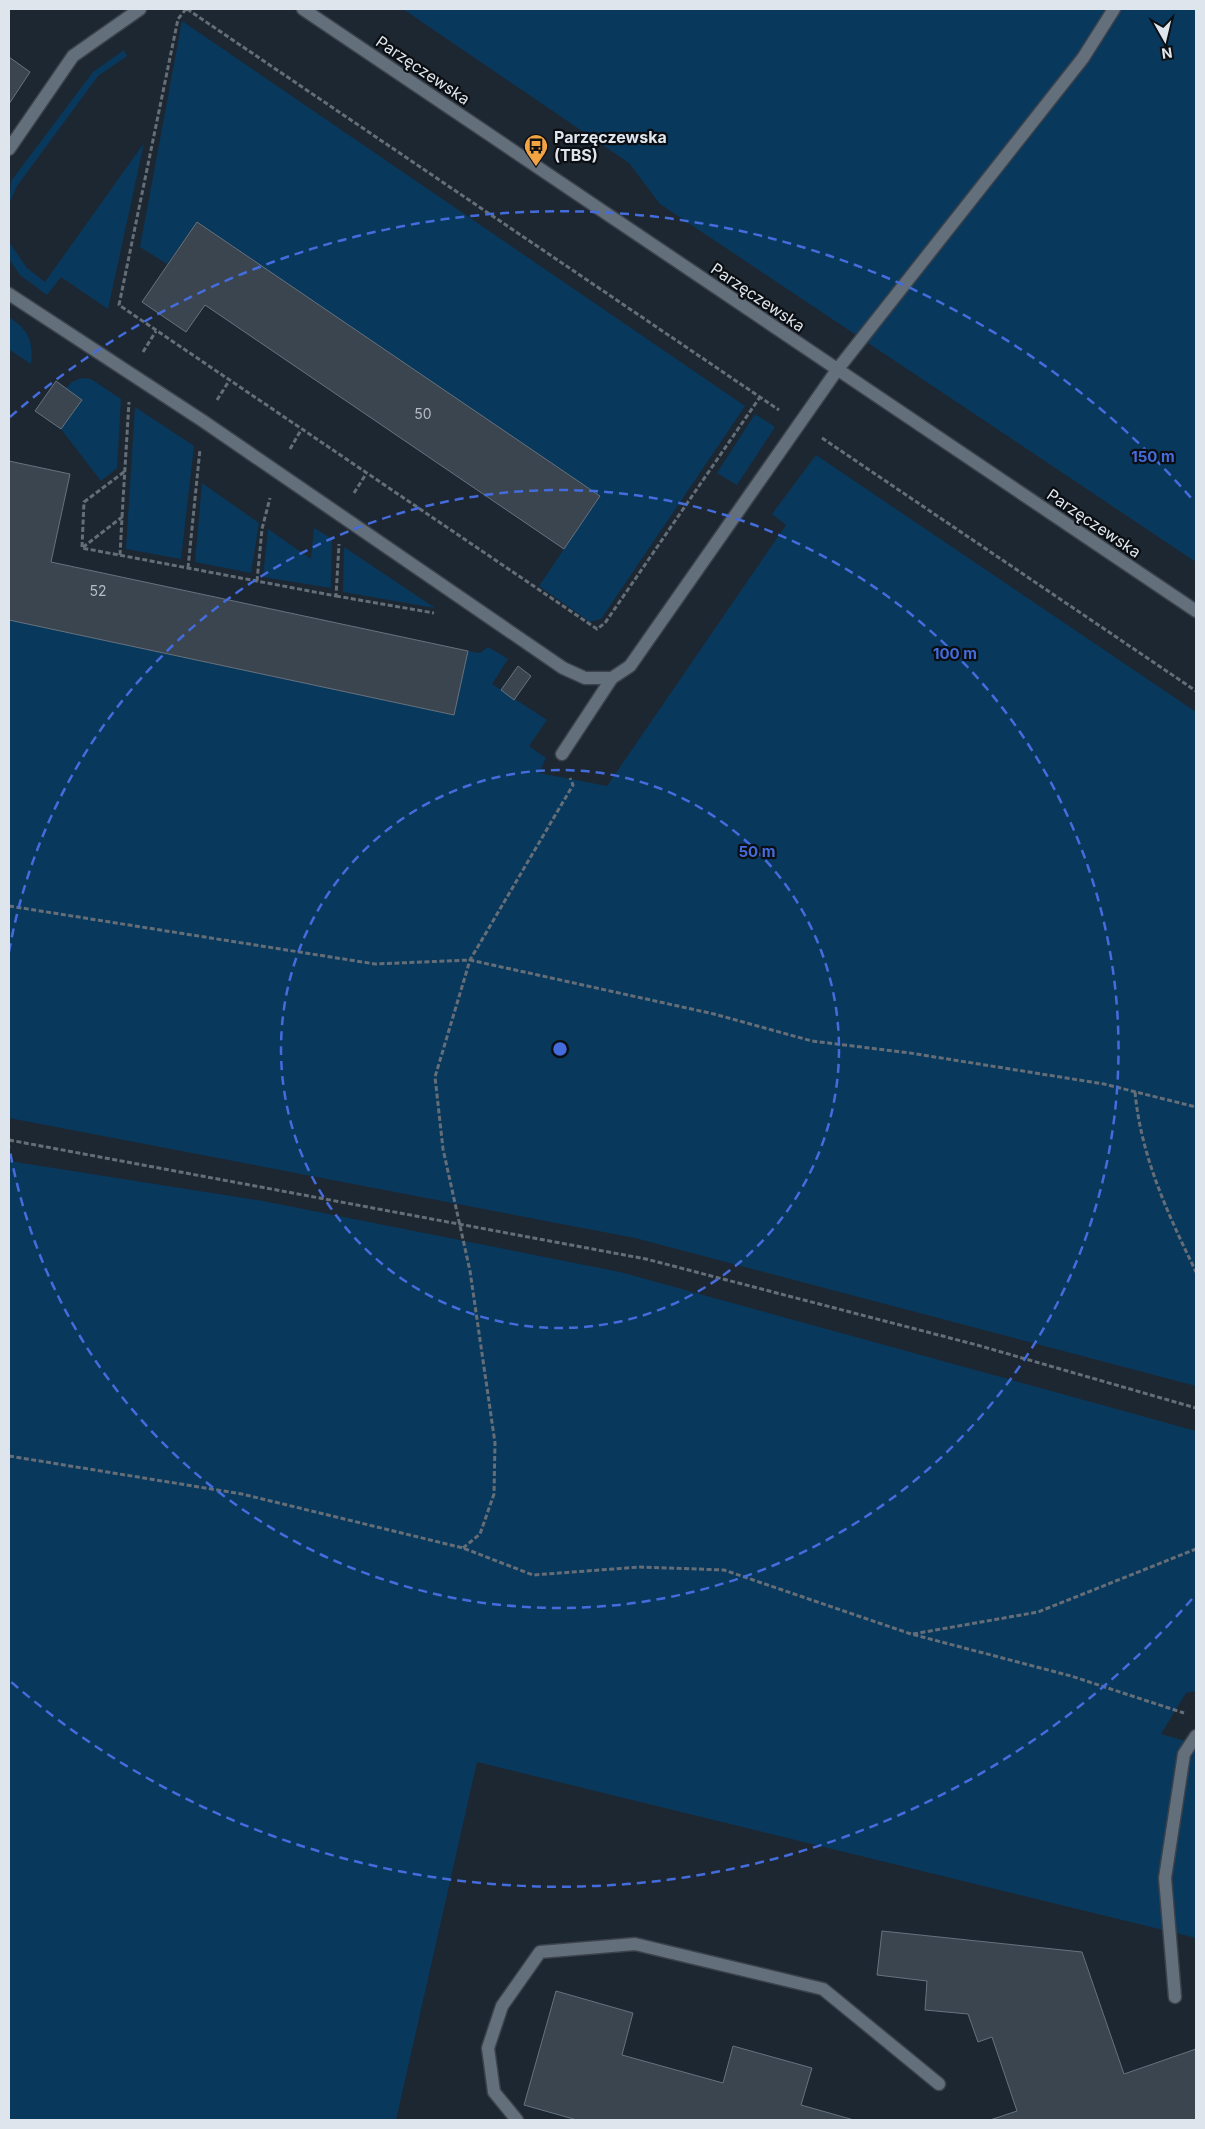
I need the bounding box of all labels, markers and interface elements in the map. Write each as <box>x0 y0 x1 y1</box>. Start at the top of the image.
north arrow <box>1140 15 1190 65</box>
street label: Parzęczewska <box>372 31 474 109</box>
text: N <box>1160 44 1173 63</box>
place label: Parzęczewska (TBS) <box>554 127 667 165</box>
bus stop icon: Parzęczewska (TBS) <box>523 133 549 167</box>
street label: Parzęczewska <box>707 258 809 336</box>
house number: 50 <box>414 405 432 422</box>
text: 150 m <box>1131 447 1175 466</box>
street label: Parzęczewska <box>1043 484 1145 562</box>
house number: 52 <box>89 582 107 599</box>
text: 100 m <box>933 644 977 663</box>
text: 50 m <box>739 842 775 861</box>
centre of rings <box>551 1040 569 1058</box>

